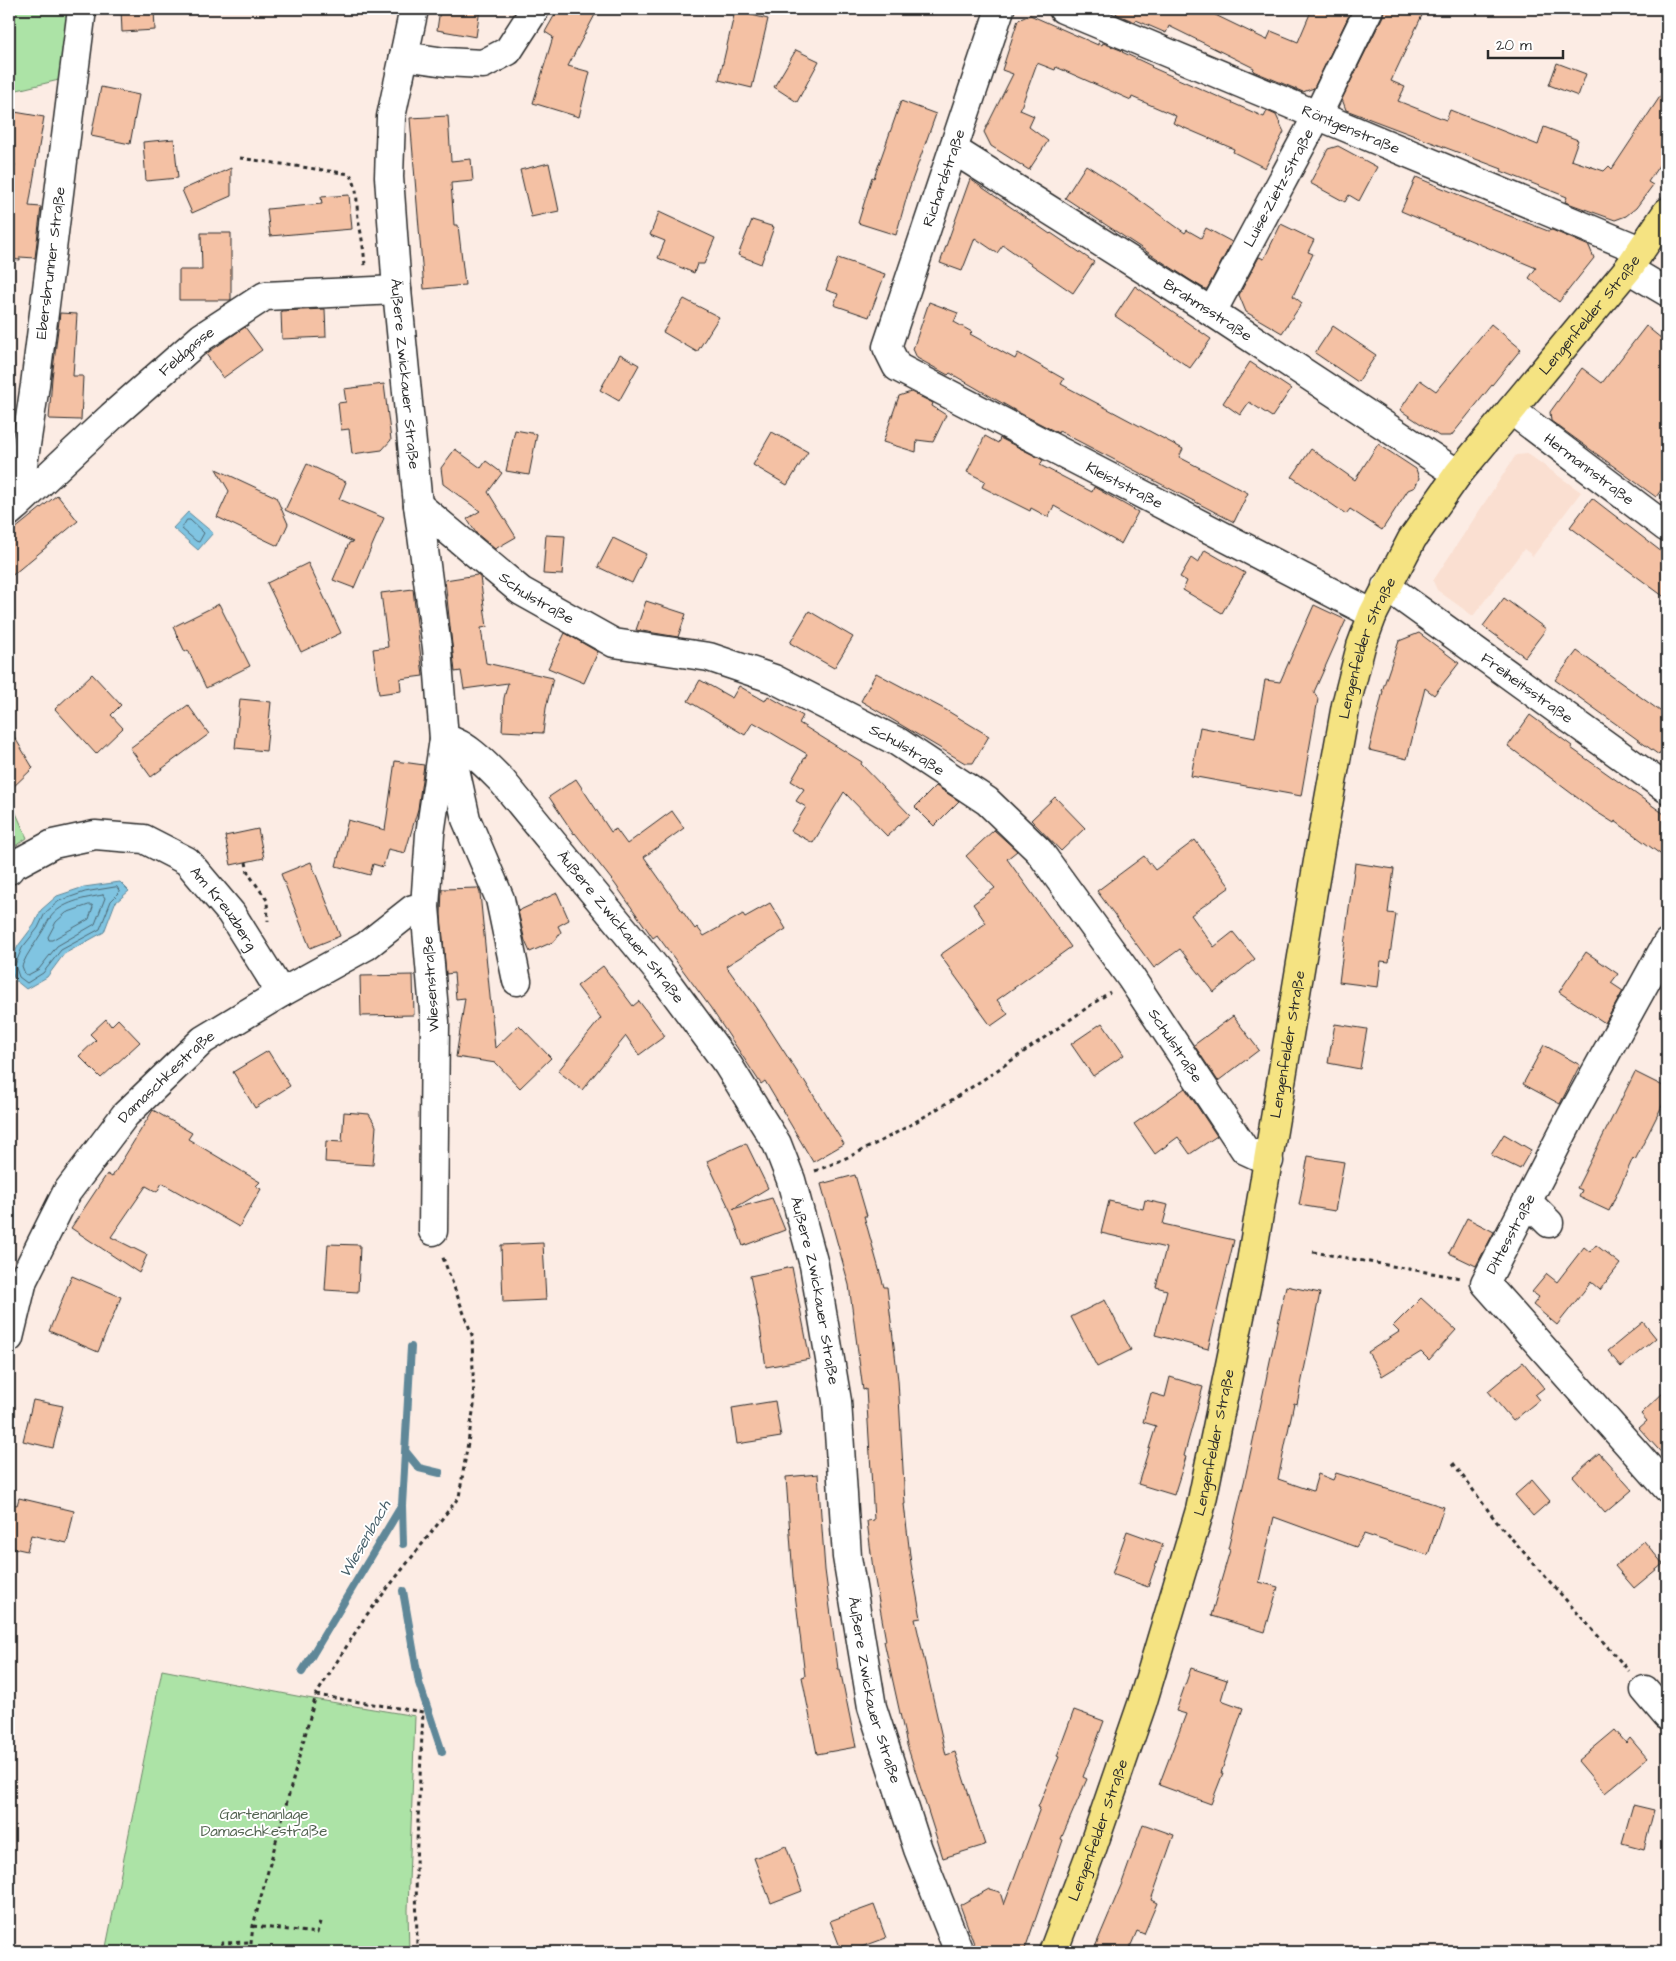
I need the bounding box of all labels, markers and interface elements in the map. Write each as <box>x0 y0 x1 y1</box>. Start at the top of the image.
scale bar <box>1488 28 1564 60</box>
text: 20 m <box>1496 35 1532 56</box>
street label: Röntgenstraße <box>1299 99 1403 159</box>
street label: Luise-Zietz-Straße <box>1238 125 1319 251</box>
street label: Richardstraße <box>918 126 970 230</box>
street label: Ebersbrunner Straße <box>30 185 70 340</box>
street label: Lengenfelder Straße <box>1534 251 1645 379</box>
street label: Brahmsstraße <box>1159 274 1256 346</box>
street label: Äußere Zwickauer Straße <box>386 278 425 470</box>
street label: Feldgasse <box>154 321 218 381</box>
street label: Hermannstraße <box>1540 428 1639 510</box>
street label: Kleiststraße <box>1082 456 1166 514</box>
street label: Schulstraße <box>495 567 578 629</box>
street label: Lengenfelder Straße <box>1333 573 1401 721</box>
street label: Freiheitsstraße <box>1477 648 1577 728</box>
street label: Schulstraße <box>866 719 949 781</box>
street label: Äußere Zwickauer Straße <box>552 846 689 1007</box>
street label: Am Kreuzberg <box>185 862 262 955</box>
street label: Wiesenstraße <box>417 935 445 1033</box>
street label: Lengenfelder Straße <box>1265 969 1310 1120</box>
street label: Schulstraße <box>1143 1004 1208 1087</box>
street label: Damaschkestraße <box>112 1025 218 1127</box>
street label: Dittesstraße <box>1481 1190 1541 1278</box>
street label: Äußere Zwickauer Straße <box>785 1194 845 1386</box>
street label: Lengenfelder Straße <box>1188 1367 1239 1518</box>
water label: Wiesenbach <box>334 1495 397 1582</box>
street label: Äußere Zwickauer Straße <box>843 1595 907 1786</box>
street label: Lengenfelder Straße <box>1063 1756 1133 1904</box>
park label: Gartenanlage Damaschkestraße <box>201 1804 327 1842</box>

